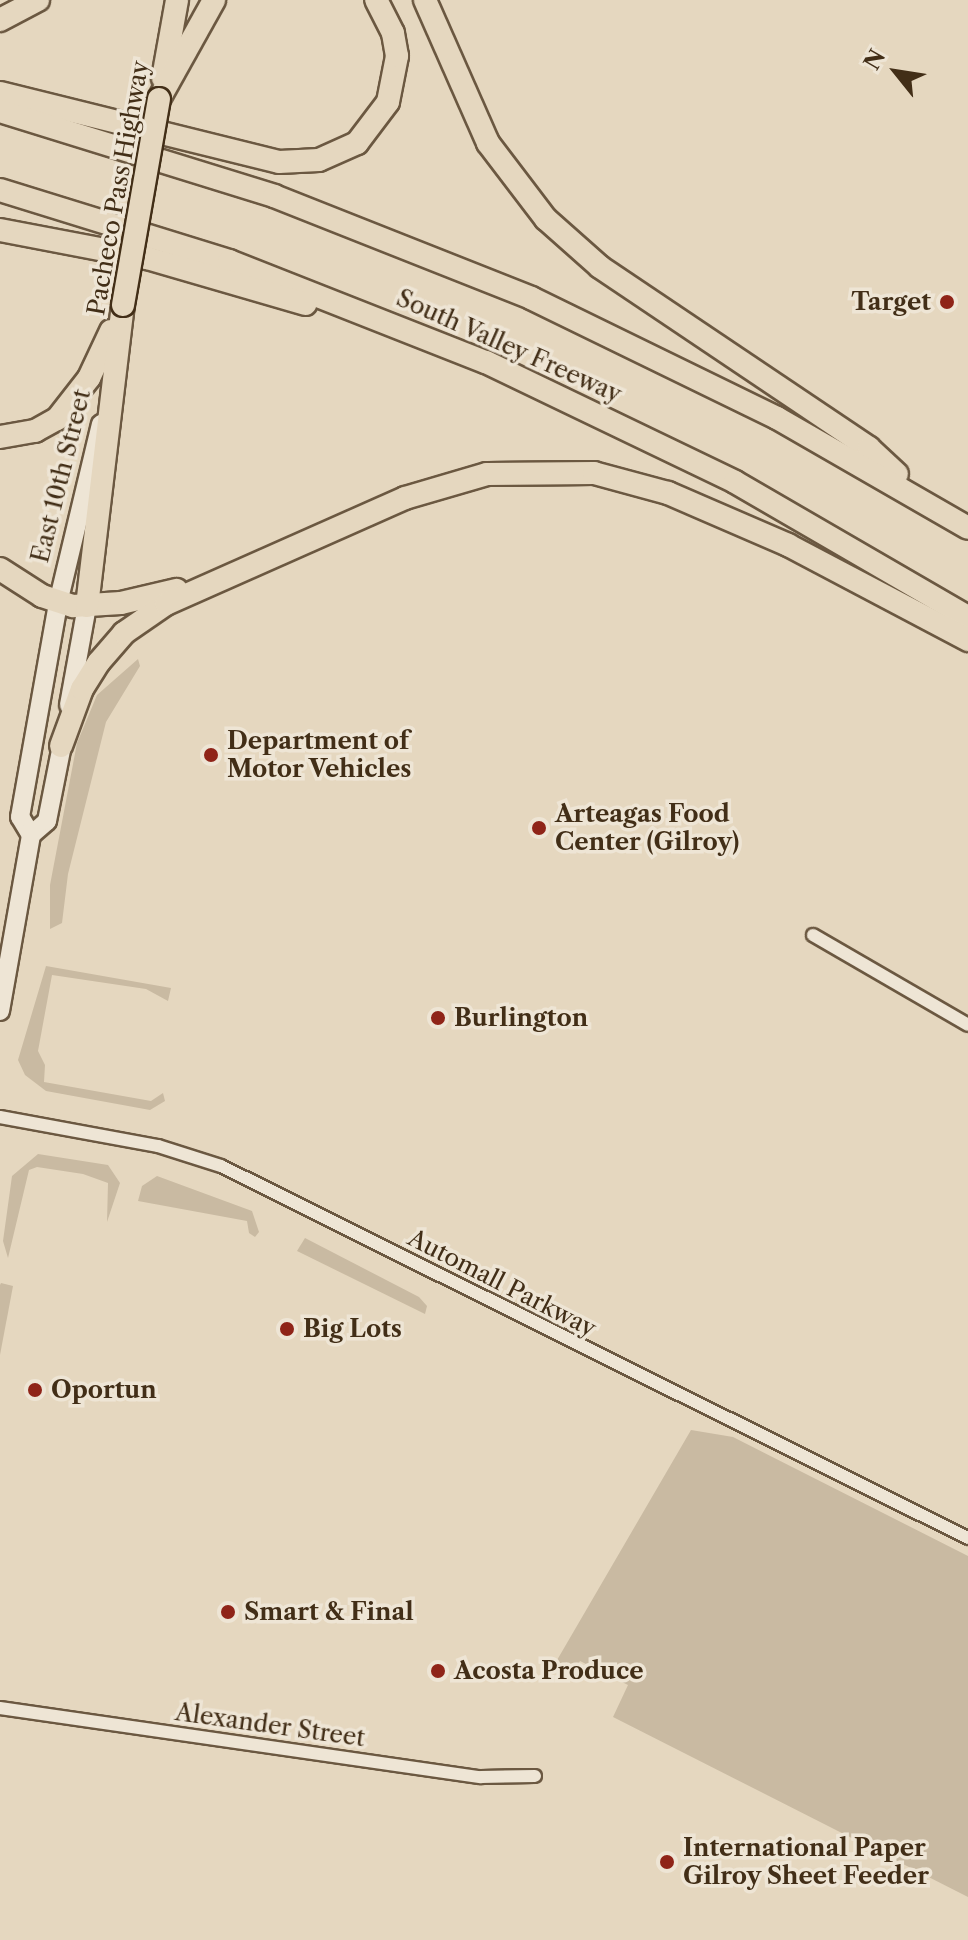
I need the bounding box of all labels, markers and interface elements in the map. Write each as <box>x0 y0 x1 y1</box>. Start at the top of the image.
north arrow <box>856 32 936 112</box>
text: N <box>858 45 891 75</box>
street label: Pacheco Pass Highway <box>81 59 155 317</box>
street label: South Valley Freeway <box>391 283 627 409</box>
place label: Target <box>851 288 931 316</box>
marker: Target <box>938 293 956 311</box>
street label: East 10th Street <box>26 386 96 566</box>
place label: Department of Motor Vehicles <box>227 727 413 783</box>
marker: Department of Motor Vehicles <box>202 746 220 764</box>
place label: Arteagas Food Center (Gilroy) <box>555 800 739 856</box>
marker: Arteagas Food Center (Gilroy) <box>530 819 548 837</box>
place label: Burlington <box>454 1004 588 1032</box>
marker: Burlington <box>429 1009 447 1027</box>
street label: Automall Parkway <box>403 1223 601 1343</box>
place label: Big Lots <box>303 1315 402 1343</box>
marker: Big Lots <box>278 1320 296 1338</box>
place label: Oportun <box>51 1376 157 1404</box>
marker: Oportun <box>26 1381 44 1399</box>
place label: Smart & Final <box>244 1598 414 1626</box>
marker: Smart & Final <box>219 1603 237 1621</box>
place label: Acosta Produce <box>454 1657 644 1685</box>
marker: Acosta Produce <box>429 1662 447 1680</box>
street label: Alexander Street <box>173 1697 367 1753</box>
place label: International Paper Gilroy Sheet Feeder <box>683 1834 930 1890</box>
marker: International Paper Gilroy Sheet Feeder <box>658 1853 676 1871</box>

